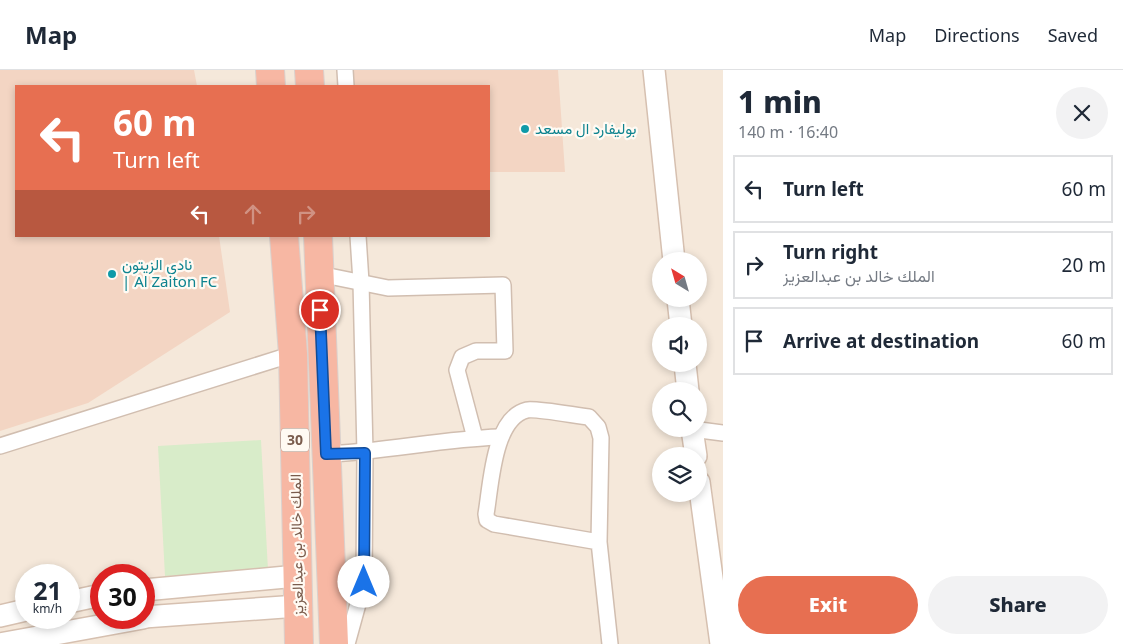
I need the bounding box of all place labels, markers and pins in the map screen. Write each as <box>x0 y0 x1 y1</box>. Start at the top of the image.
place label: بوليفارد ال مسعد <box>535 118 636 138</box>
marker: بوليفارد ال مسعد <box>519 123 531 135</box>
place label: نادي الزيتون | Al Zaiton FC <box>122 254 218 291</box>
marker: نادي الزيتون | Al Zaiton FC <box>106 268 118 280</box>
pin <box>299 289 341 331</box>

